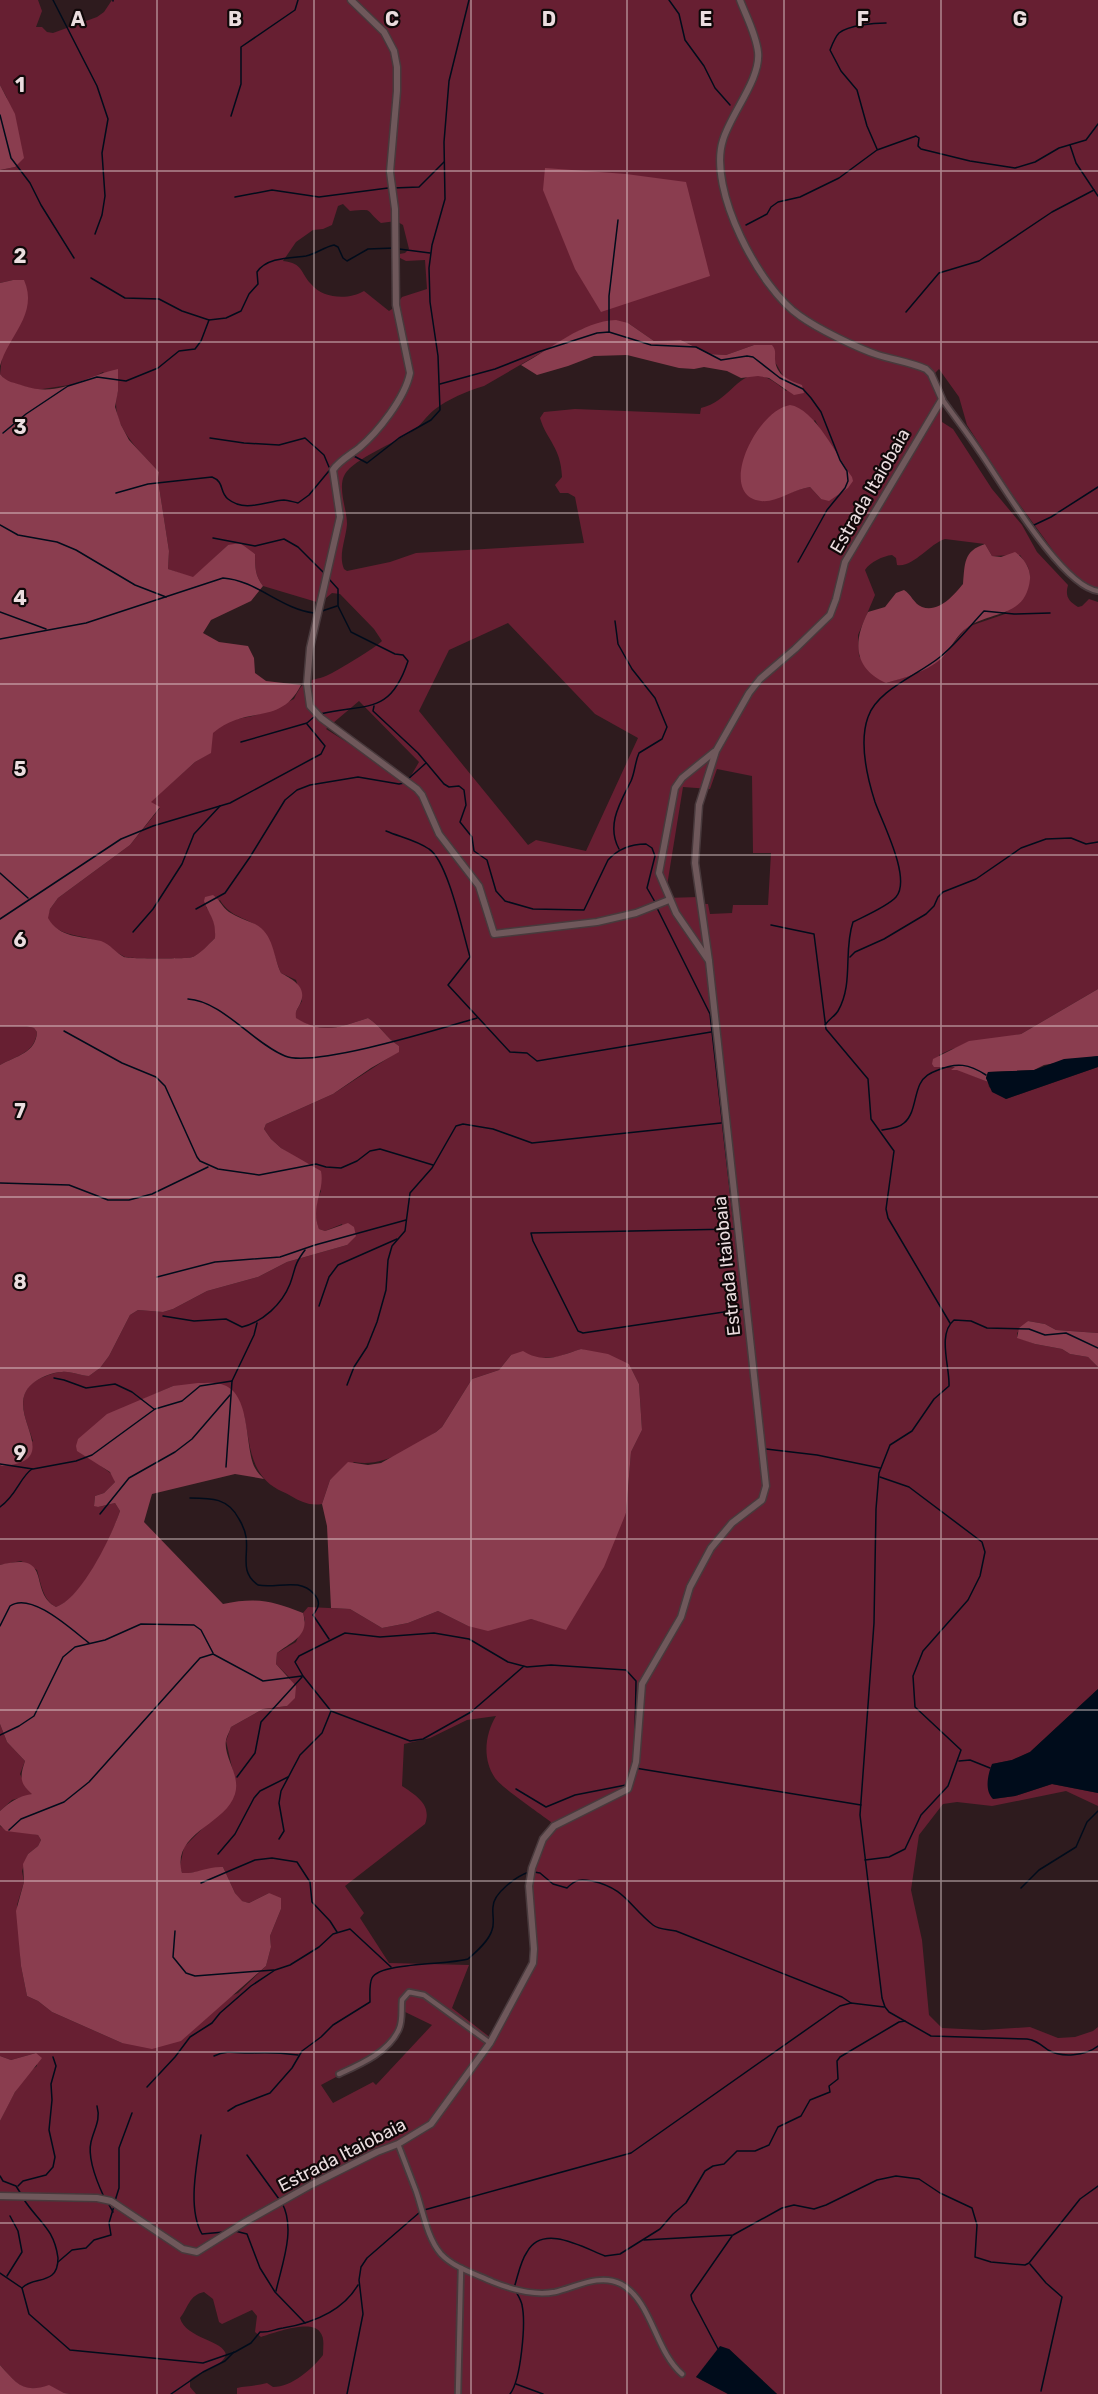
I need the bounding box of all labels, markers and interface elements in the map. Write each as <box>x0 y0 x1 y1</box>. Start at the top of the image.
text: A <box>71 7 86 31</box>
text: B <box>228 7 242 31</box>
text: C <box>385 7 399 31</box>
text: D <box>542 7 556 31</box>
text: E <box>700 7 712 31</box>
text: F <box>857 7 869 31</box>
text: G <box>1013 7 1027 31</box>
text: 1 <box>15 73 25 97</box>
text: 2 <box>14 244 27 268</box>
text: 3 <box>13 415 27 439</box>
street label: Estrada Itaiobaia <box>825 425 915 557</box>
text: 4 <box>13 586 27 610</box>
text: 5 <box>14 757 27 781</box>
text: 6 <box>13 928 27 952</box>
text: 7 <box>14 1099 26 1123</box>
street label: Estrada Itaiobaia <box>709 1195 745 1337</box>
text: 8 <box>13 1270 27 1294</box>
text: 9 <box>14 1441 27 1465</box>
street label: Estrada Itaiobaia <box>274 2113 410 2197</box>

